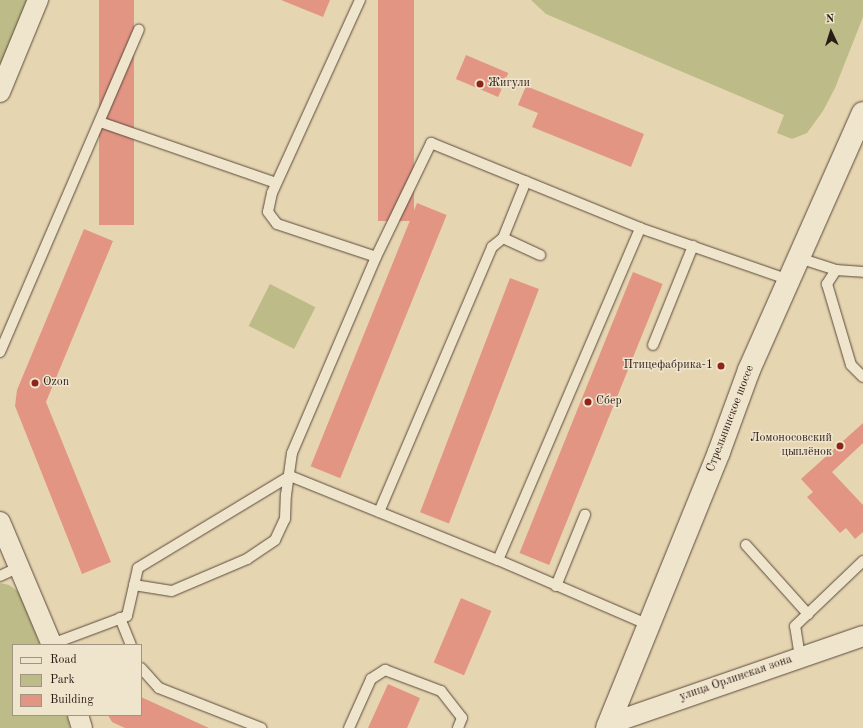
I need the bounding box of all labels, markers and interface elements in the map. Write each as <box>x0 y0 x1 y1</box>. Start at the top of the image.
north arrow <box>811 12 851 52</box>
text: N <box>826 14 835 25</box>
place label: Жигули <box>488 77 530 91</box>
marker: Жигули <box>475 79 485 89</box>
place label: Птицефабрика-1 <box>623 359 713 373</box>
marker: Птицефабрика-1 <box>716 361 726 371</box>
street label: Стрельнинское шоссе <box>704 364 758 474</box>
place label: Ozon <box>43 376 69 390</box>
marker: Ozon <box>30 378 40 388</box>
place label: Сбер <box>596 395 622 409</box>
marker: Сбер <box>583 397 593 407</box>
place label: Ломоносовский цыплёнок <box>750 432 832 460</box>
marker: Ломоносовский цыплёнок <box>835 441 845 451</box>
legend <box>12 644 142 716</box>
street label: улица Орлинская зона <box>678 653 794 705</box>
text: Road <box>50 654 77 666</box>
text: Park <box>50 674 75 686</box>
text: Building <box>50 694 94 706</box>

